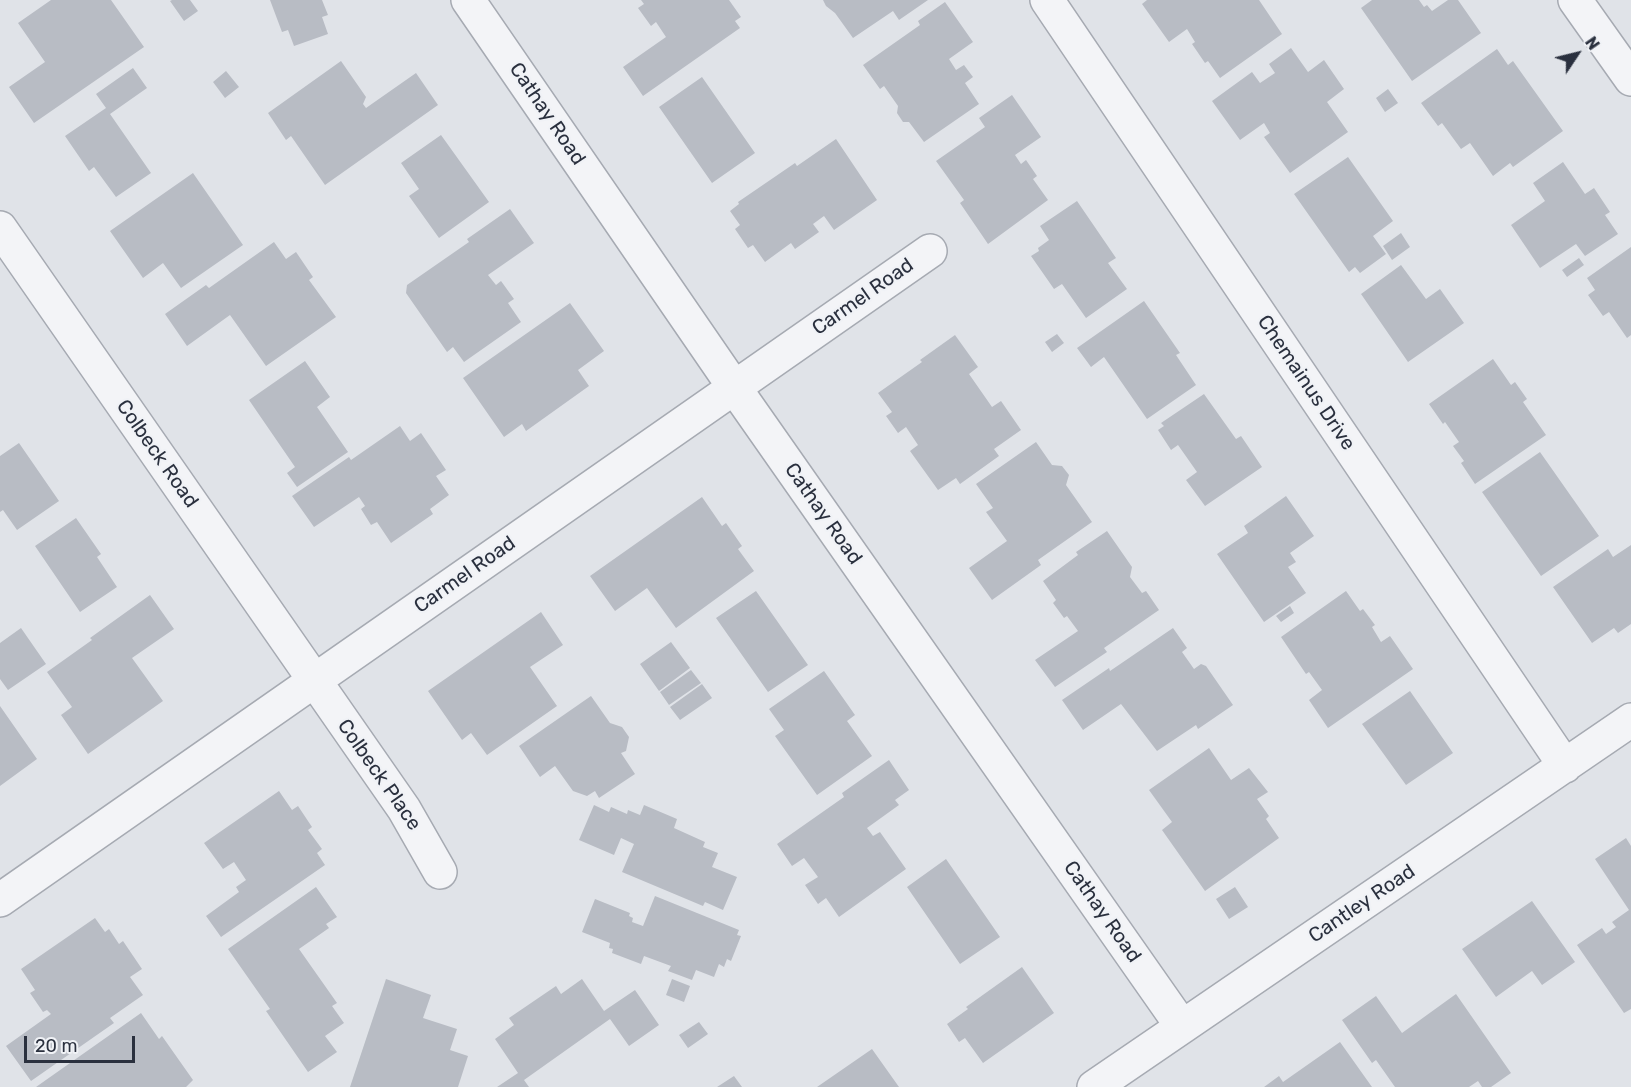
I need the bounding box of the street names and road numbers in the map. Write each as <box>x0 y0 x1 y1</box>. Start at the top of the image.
street label: Cathay Road <box>504 58 590 170</box>
street label: Carmel Road <box>808 253 918 341</box>
street label: Chemainus Drive <box>1252 311 1360 455</box>
street label: Colbeck Road <box>111 395 203 513</box>
street label: Cathay Road <box>779 459 867 569</box>
street label: Carmel Road <box>410 531 520 619</box>
street label: Colbeck Place <box>332 715 426 835</box>
street label: Cathay Road <box>1058 857 1146 967</box>
street label: Cantley Road <box>1304 860 1420 948</box>

